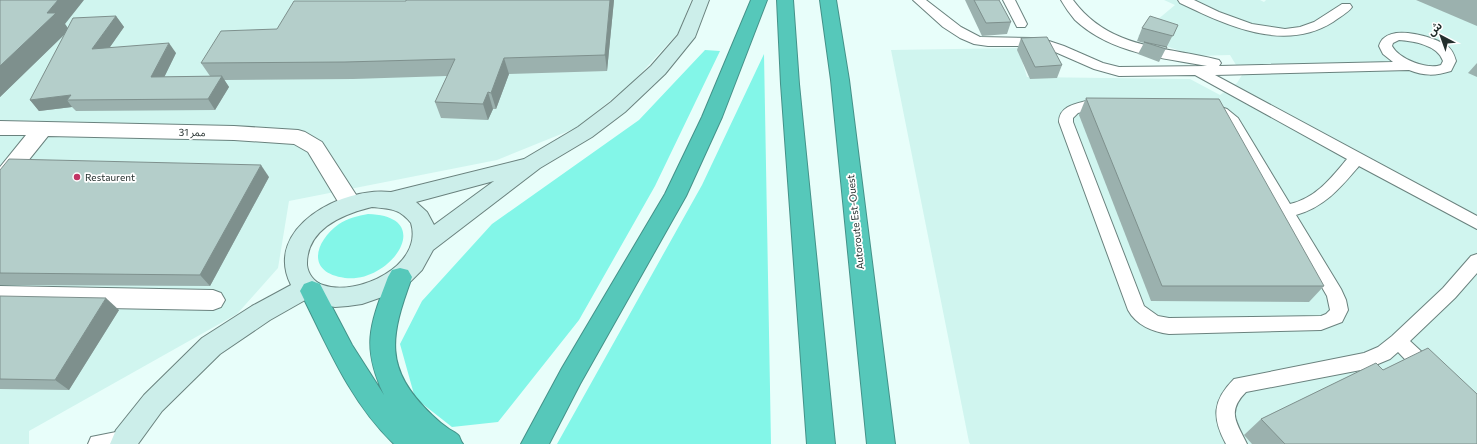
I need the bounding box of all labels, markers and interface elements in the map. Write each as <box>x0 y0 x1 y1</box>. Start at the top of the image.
north arrow <box>1421 16 1461 56</box>
text: ش <box>1424 18 1445 39</box>
street label: ممر 31 <box>178 126 206 139</box>
place label: Restaurent <box>85 171 135 183</box>
marker: Restaurent <box>72 172 82 182</box>
street label: Autoroute Est-Ouest <box>844 174 866 270</box>

